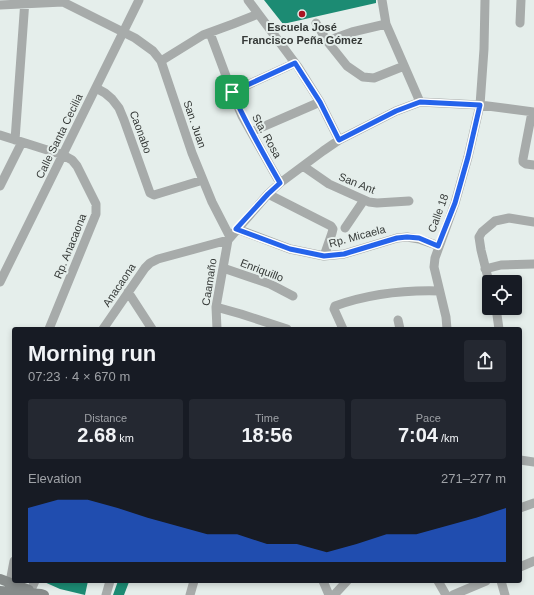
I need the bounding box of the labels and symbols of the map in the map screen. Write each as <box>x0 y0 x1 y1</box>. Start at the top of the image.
marker: Escuela José Francisco Peña Gómez <box>297 9 307 19</box>
place label: Escuela José Francisco Peña Gómez <box>241 21 363 46</box>
pin <box>215 75 249 109</box>
street label: Calle Santa Cecilia <box>33 91 85 180</box>
street label: San. Juan <box>181 99 209 149</box>
street label: Caonabo <box>128 109 154 155</box>
street label: Sta. Rosa <box>250 112 284 161</box>
street label: San Ant <box>337 170 377 196</box>
street label: Calle 18 <box>425 192 451 234</box>
street label: Rp. Anacaona <box>51 211 89 280</box>
street label: Rp. Micaela <box>327 222 387 249</box>
street label: Enriquillo <box>239 256 285 284</box>
street label: Caamaño <box>199 258 219 306</box>
street label: Anacaona <box>100 260 138 309</box>

